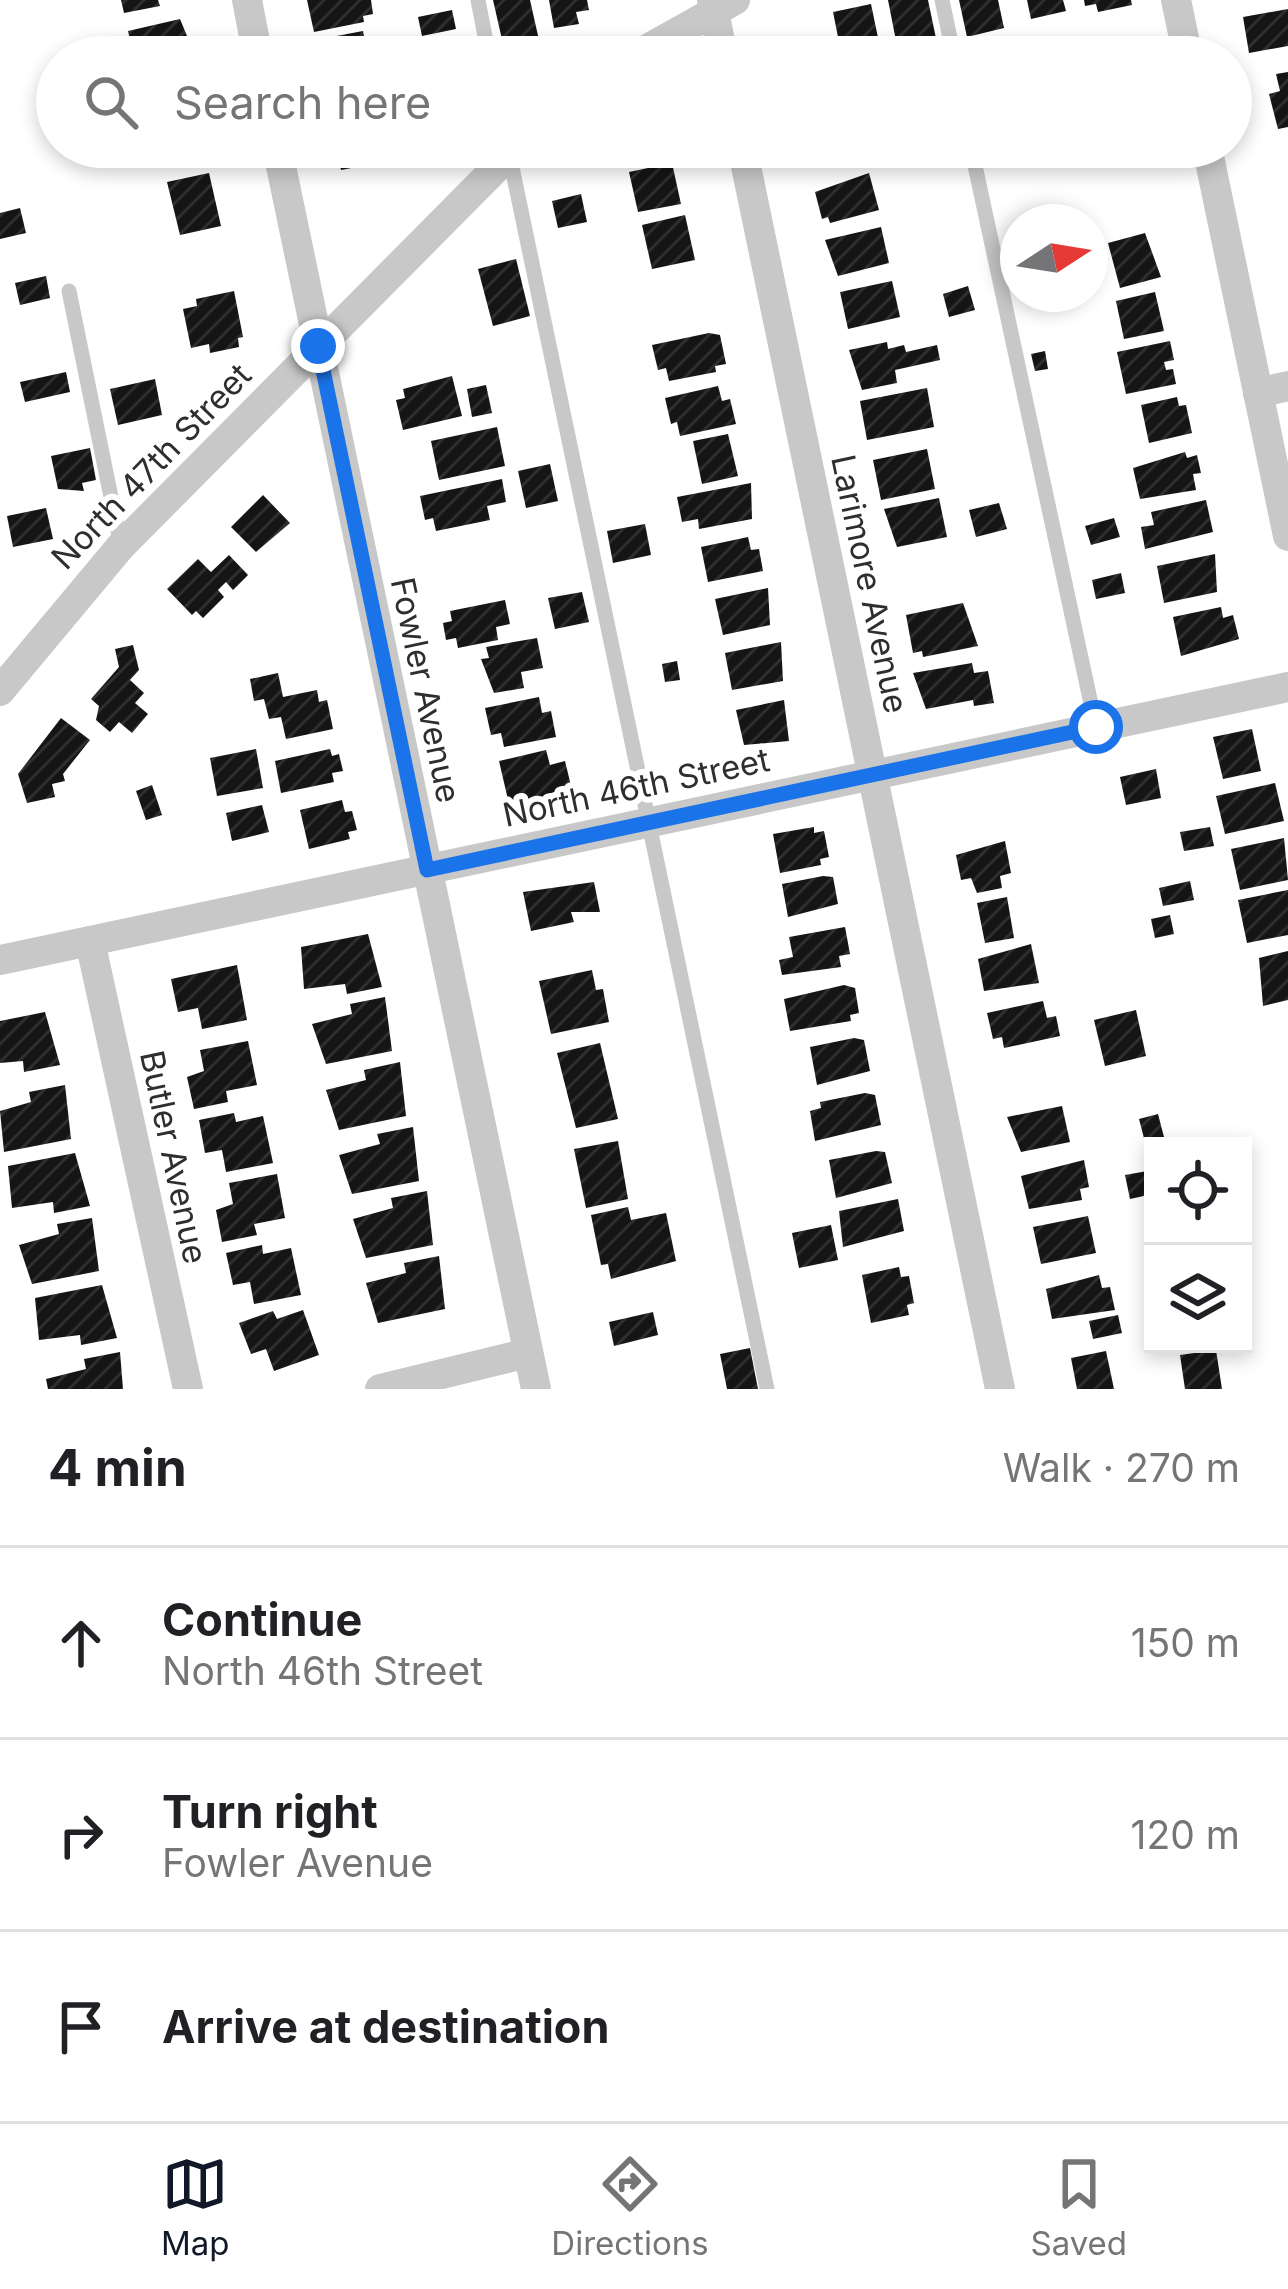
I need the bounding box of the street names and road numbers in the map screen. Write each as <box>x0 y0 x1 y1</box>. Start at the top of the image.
street label: North 47th Street <box>43 355 259 577</box>
street label: Larimore Avenue <box>823 451 917 717</box>
street label: Fowler Avenue <box>383 574 469 806</box>
street label: North 46th Street <box>499 739 773 835</box>
street label: Butler Avenue <box>132 1047 216 1267</box>

